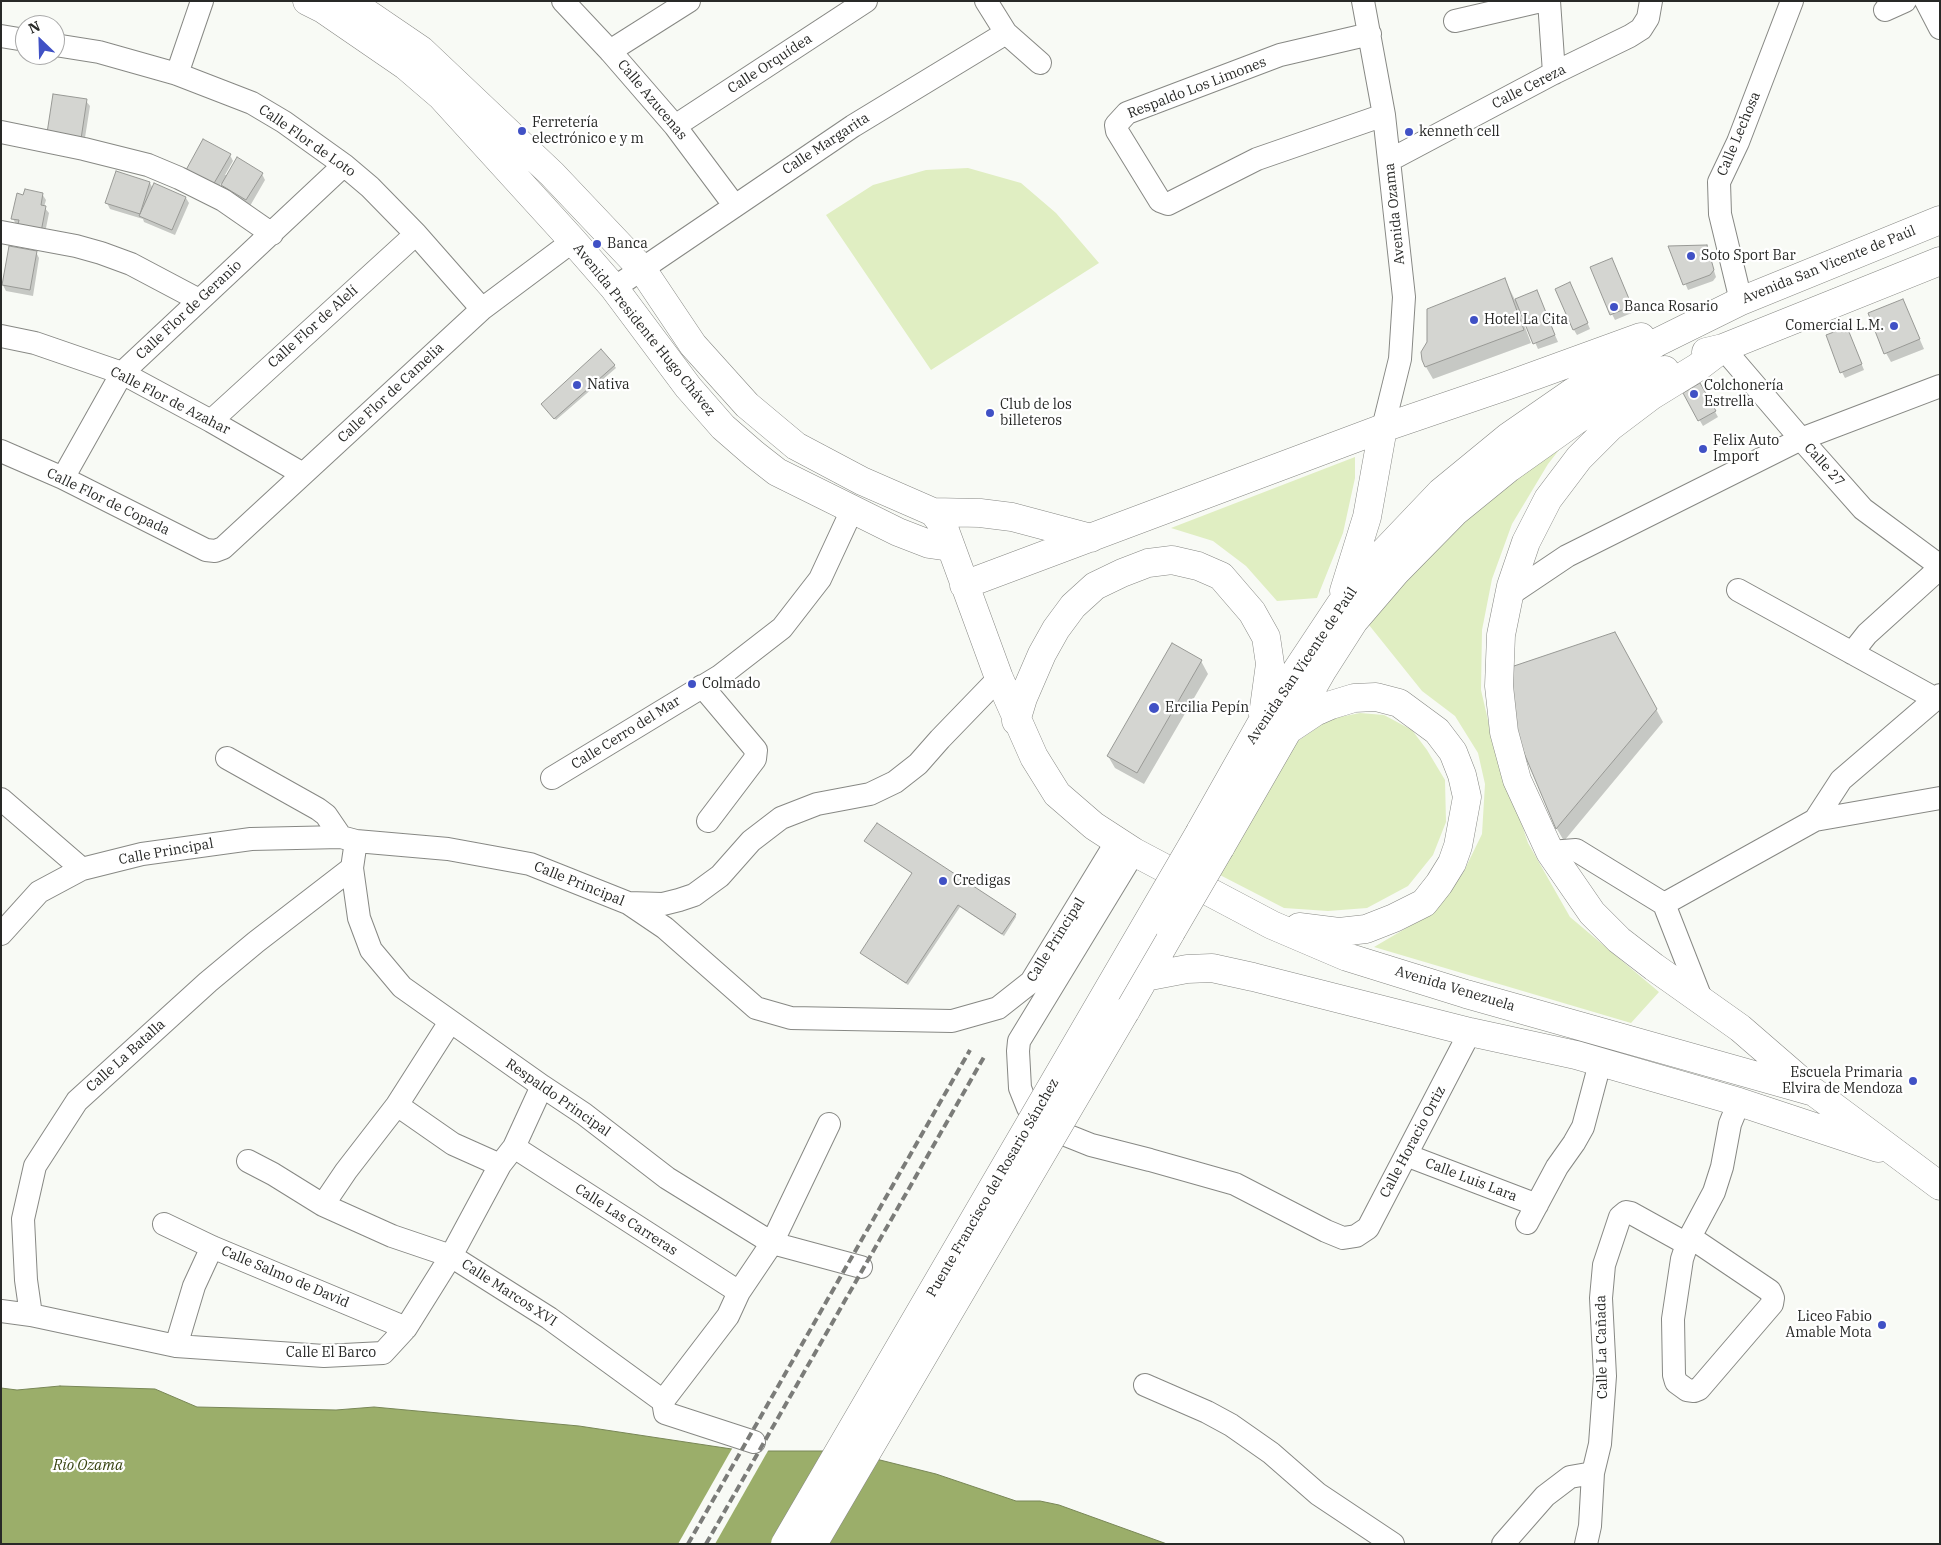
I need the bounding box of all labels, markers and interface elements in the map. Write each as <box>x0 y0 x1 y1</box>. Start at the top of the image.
north arrow <box>15 15 65 65</box>
text: N <box>26 17 43 38</box>
street label: Calle Orquídea <box>725 30 815 98</box>
street label: Respaldo Los Limones <box>1125 54 1269 122</box>
street label: Calle Azucenas <box>614 57 690 143</box>
street label: Calle Cereza <box>1489 61 1569 113</box>
street label: Calle Lechosa <box>1714 89 1764 179</box>
street label: Calle Flor de Loto <box>255 101 359 181</box>
street label: Calle Margarita <box>779 110 873 178</box>
place label: Ferretería electrónico e y m <box>532 115 644 148</box>
place label: kenneth cell <box>1419 124 1500 140</box>
marker: Ferretería electrónico e y m <box>516 125 528 137</box>
marker: kenneth cell <box>1403 126 1415 138</box>
street label: Avenida Ozama <box>1381 162 1409 266</box>
street label: Avenida San Vicente de Paúl <box>1740 222 1918 308</box>
place label: Banca <box>607 236 648 252</box>
marker: Banca <box>591 238 603 250</box>
street label: Avenida Presidente Hugo Chávez <box>569 241 719 419</box>
place label: Soto Sport Bar <box>1701 248 1796 264</box>
marker: Soto Sport Bar <box>1685 250 1697 262</box>
street label: Calle Flor de Geranio <box>133 257 245 363</box>
street label: Calle Flor de Alelí <box>265 282 361 372</box>
place label: Banca Rosario <box>1624 299 1718 315</box>
marker: Banca Rosario <box>1608 301 1620 313</box>
place label: Hotel La Cita <box>1484 312 1568 328</box>
marker: Hotel La Cita <box>1468 314 1480 326</box>
place label: Comercial L.M. <box>1785 318 1884 334</box>
marker: Comercial L.M. <box>1888 320 1900 332</box>
street label: Calle Flor de Camelia <box>334 339 448 447</box>
street label: Calle Flor de Azahar <box>107 363 233 439</box>
place label: Nativa <box>587 377 630 393</box>
place label: Colchonería Estrella <box>1704 378 1784 411</box>
marker: Nativa <box>571 379 583 391</box>
marker: Colchonería Estrella <box>1688 388 1700 400</box>
place label: Club de los billeteros <box>1000 397 1072 430</box>
marker: Club de los billeteros <box>984 407 996 419</box>
place label: Felix Auto Import <box>1713 433 1779 466</box>
street label: Calle 27 <box>1800 440 1848 490</box>
marker: Felix Auto Import <box>1697 443 1709 455</box>
street label: Calle Flor de Copada <box>44 465 172 539</box>
street label: Avenida San Vicente de Paúl <box>1243 584 1361 748</box>
place label: Colmado <box>702 676 760 692</box>
marker: Colmado <box>686 678 698 690</box>
street label: Calle Cerro del Mar <box>568 693 684 773</box>
place label: Ercilia Pepín <box>1165 700 1249 716</box>
marker: Ercilia Pepín <box>1147 701 1161 715</box>
street label: Calle Principal <box>117 835 215 869</box>
street label: Calle Principal <box>531 858 627 910</box>
place label: Credigas <box>953 873 1011 889</box>
marker: Credigas <box>937 875 949 887</box>
street label: Calle Principal <box>1023 895 1089 985</box>
street label: Avenida Venezuela <box>1393 963 1517 1015</box>
street label: Calle La Batalla <box>83 1016 169 1096</box>
street label: Respaldo Principal <box>502 1056 614 1140</box>
place label: Escuela Primaria Elvira de Mendoza <box>1782 1065 1903 1098</box>
marker: Escuela Primaria Elvira de Mendoza <box>1907 1075 1919 1087</box>
street label: Puente Francisco del Rosario Sánchez <box>923 1076 1063 1300</box>
street label: Calle Horacio Ortiz <box>1376 1083 1450 1201</box>
street label: Calle Luis Lara <box>1423 1155 1519 1205</box>
street label: Calle Las Carreras <box>572 1181 680 1259</box>
street label: Calle Salmo de David <box>219 1242 351 1312</box>
street label: Calle Marcos XVI <box>458 1256 560 1330</box>
street label: Calle La Cañada <box>1593 1295 1611 1399</box>
place label: Liceo Fabio Amable Mota <box>1786 1309 1872 1341</box>
marker: Liceo Fabio Amable Mota <box>1876 1319 1888 1331</box>
street label: Calle El Barco <box>286 1345 376 1361</box>
water label: Río Ozama <box>53 1457 123 1475</box>

